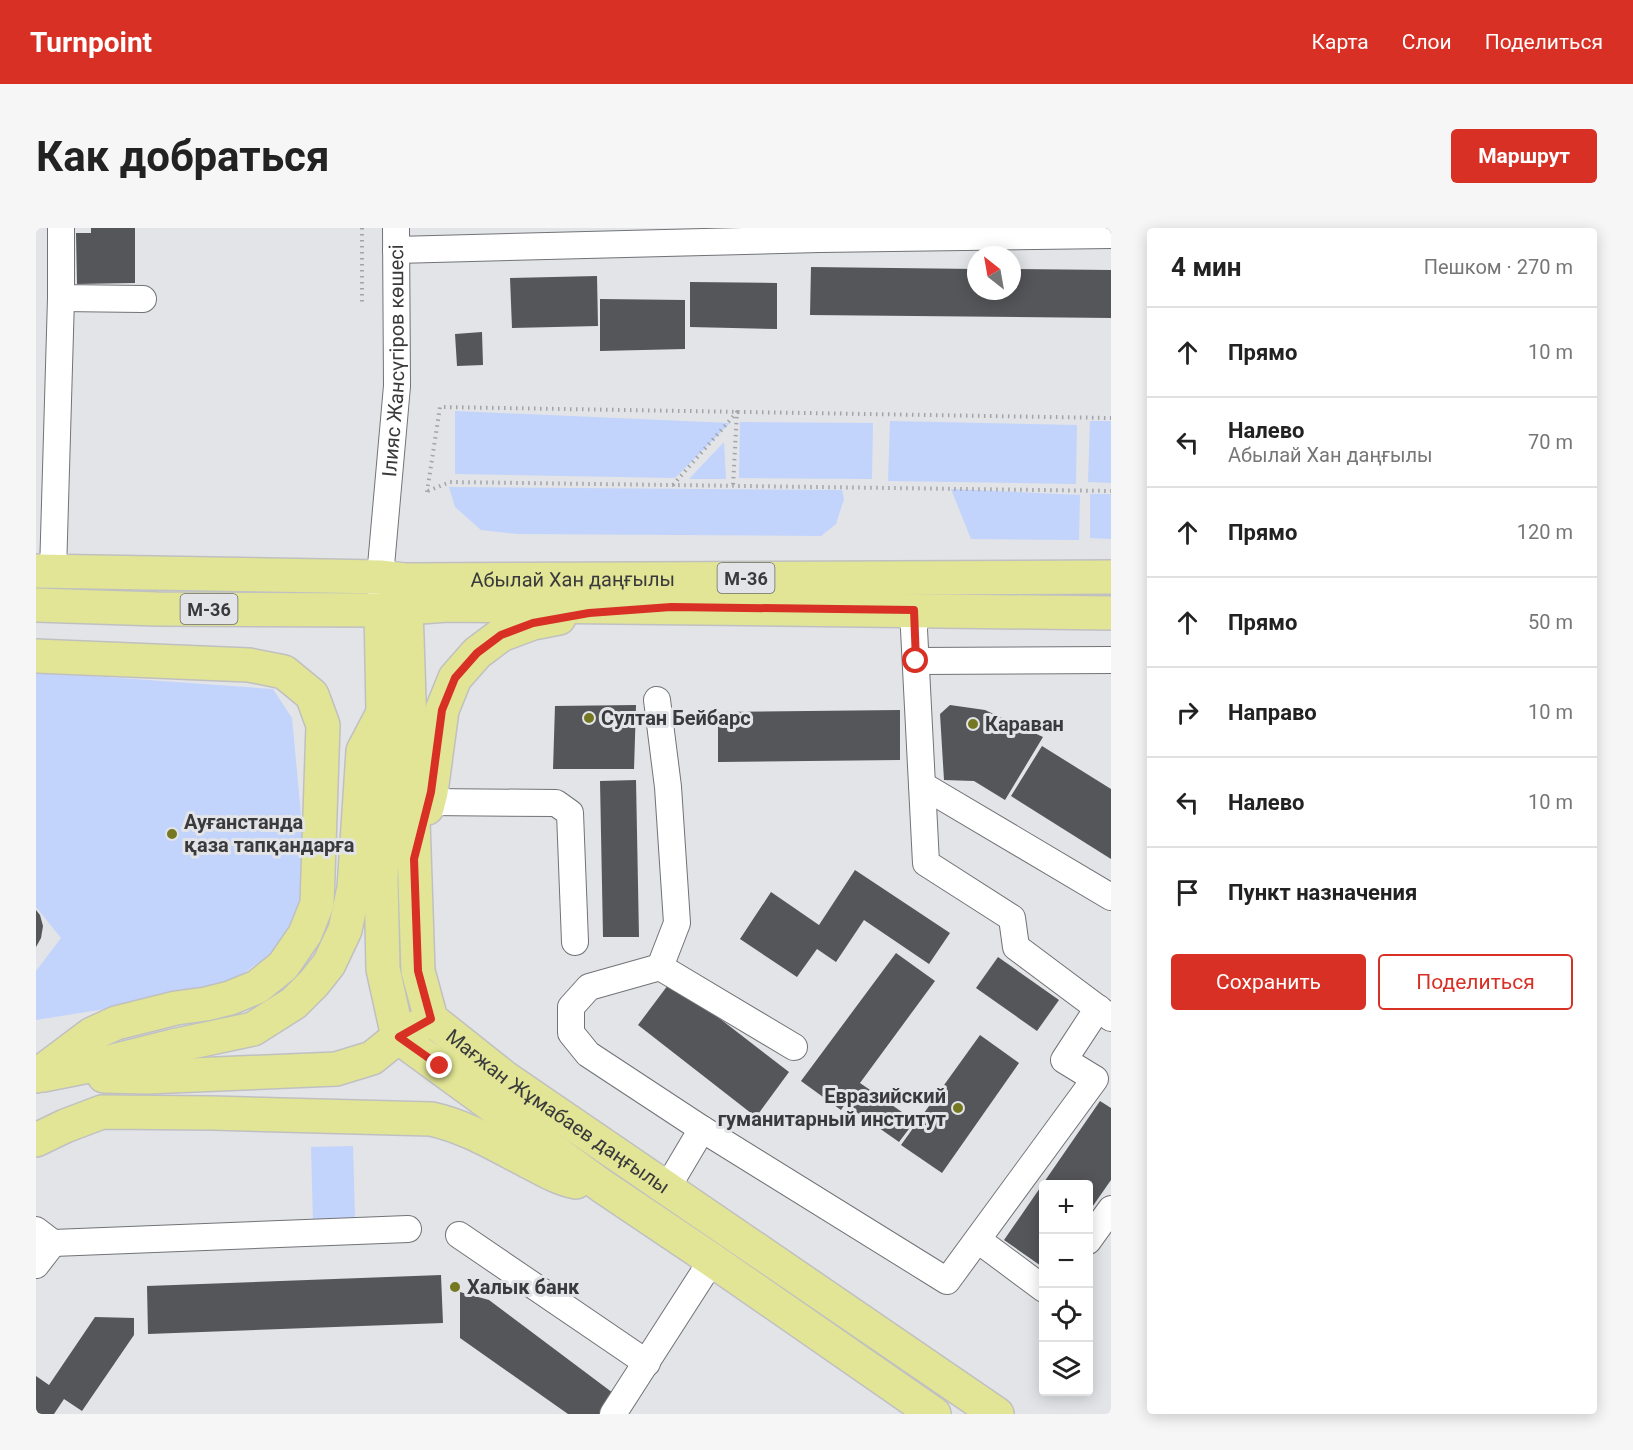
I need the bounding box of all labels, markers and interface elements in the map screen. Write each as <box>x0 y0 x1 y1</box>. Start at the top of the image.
text: Turnpoint <box>30 26 152 59</box>
text: Карта <box>1312 30 1369 54</box>
text: Слои <box>1402 30 1452 54</box>
text: Поделиться <box>1485 30 1603 54</box>
button: Маршрут <box>1451 129 1597 183</box>
text: Как добраться <box>36 132 330 181</box>
street label: Ілияс Жансүгіров көшесі <box>377 244 409 478</box>
north arrow <box>967 246 1021 300</box>
text: 4 мин <box>1171 252 1242 282</box>
text: Пешком · 270 m <box>1424 255 1573 279</box>
icon: ahead <box>1171 336 1204 369</box>
text: Прямо <box>1228 340 1297 365</box>
text: 10 m <box>1528 340 1573 364</box>
text: Налево <box>1228 418 1305 443</box>
icon: left <box>1171 426 1204 459</box>
text: 70 m <box>1528 430 1573 454</box>
text: Абылай Хан даңғылы <box>1228 443 1433 467</box>
icon: ahead <box>1171 516 1204 549</box>
text: Прямо <box>1228 520 1297 545</box>
text: 120 m <box>1517 520 1573 544</box>
road number: M-36 <box>718 563 774 593</box>
street label: Абылай Хан даңғылы <box>470 567 675 592</box>
road number: M-36 <box>180 594 237 624</box>
icon: ahead <box>1171 606 1204 639</box>
text: Прямо <box>1228 610 1297 635</box>
text: 50 m <box>1528 610 1573 634</box>
route start <box>902 647 928 673</box>
icon: right <box>1171 696 1204 729</box>
text: Направо <box>1228 700 1317 725</box>
text: 10 m <box>1528 700 1573 724</box>
place label: Султан Бейбарс <box>601 706 751 730</box>
marker: Султан Бейбарс <box>582 711 596 725</box>
place label: Караван <box>985 712 1064 736</box>
marker: Караван <box>966 717 980 731</box>
icon: left <box>1171 786 1204 819</box>
text: Налево <box>1228 790 1305 815</box>
text: 10 m <box>1528 790 1573 814</box>
place label: Ауғанстанда қаза тапқандарға <box>184 810 355 857</box>
marker: Ауғанстанда қаза тапқандарға <box>165 827 179 841</box>
icon: arrive <box>1171 876 1204 909</box>
text: Пункт назначения <box>1228 880 1417 905</box>
button: Сохранить <box>1171 954 1366 1010</box>
button: Поделиться <box>1378 954 1573 1010</box>
street label: Мағжан Жұмабаев даңғылы <box>441 1024 674 1199</box>
route end <box>426 1052 452 1078</box>
place label: Евразийский гуманитарный институт <box>718 1084 946 1131</box>
marker: Евразийский гуманитарный институт <box>951 1101 965 1115</box>
map controls <box>1039 1180 1093 1396</box>
button: + <box>1039 1180 1093 1234</box>
button: − <box>1039 1234 1093 1288</box>
place label: Халык банк <box>467 1275 580 1299</box>
marker: Халык банк <box>448 1280 462 1294</box>
button: locate <box>1039 1288 1093 1342</box>
button: layers <box>1039 1342 1093 1396</box>

